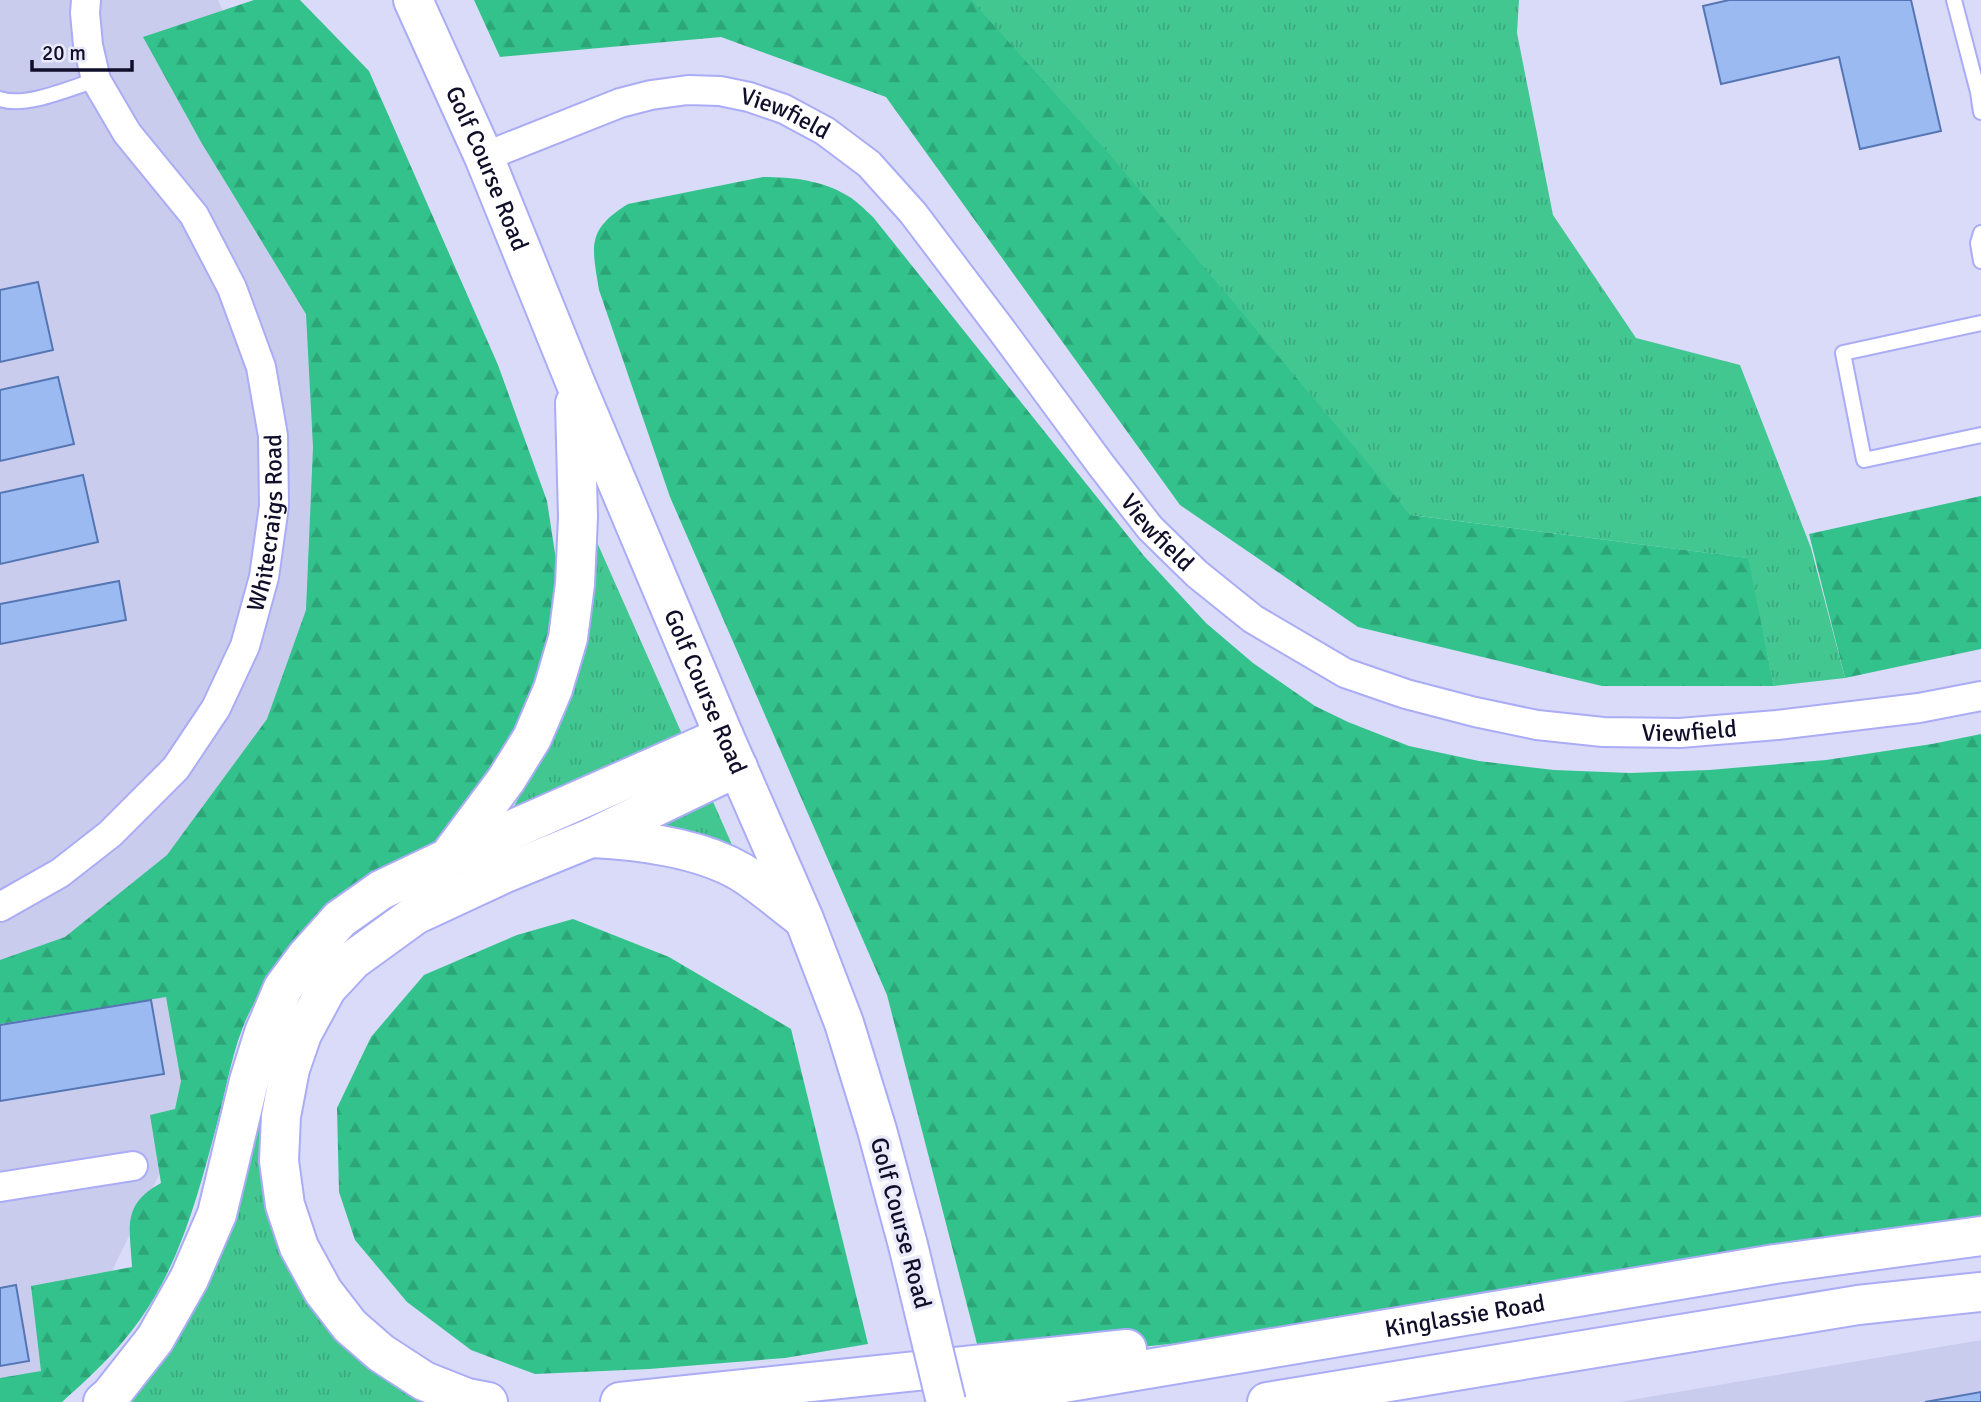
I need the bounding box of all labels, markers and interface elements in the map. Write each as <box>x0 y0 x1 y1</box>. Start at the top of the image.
scale bar <box>32 28 131 72</box>
text: 20 m <box>42 40 86 66</box>
street label: Golf Course Road <box>439 81 535 255</box>
street label: Viewfield <box>738 81 835 146</box>
street label: Whitecraigs Road <box>240 434 289 615</box>
street label: Viewfield <box>1114 488 1200 578</box>
street label: Golf Course Road <box>657 605 754 779</box>
street label: Viewfield <box>1641 713 1738 748</box>
street label: Golf Course Road <box>864 1134 938 1312</box>
street label: Kinglassie Road <box>1382 1288 1547 1344</box>

